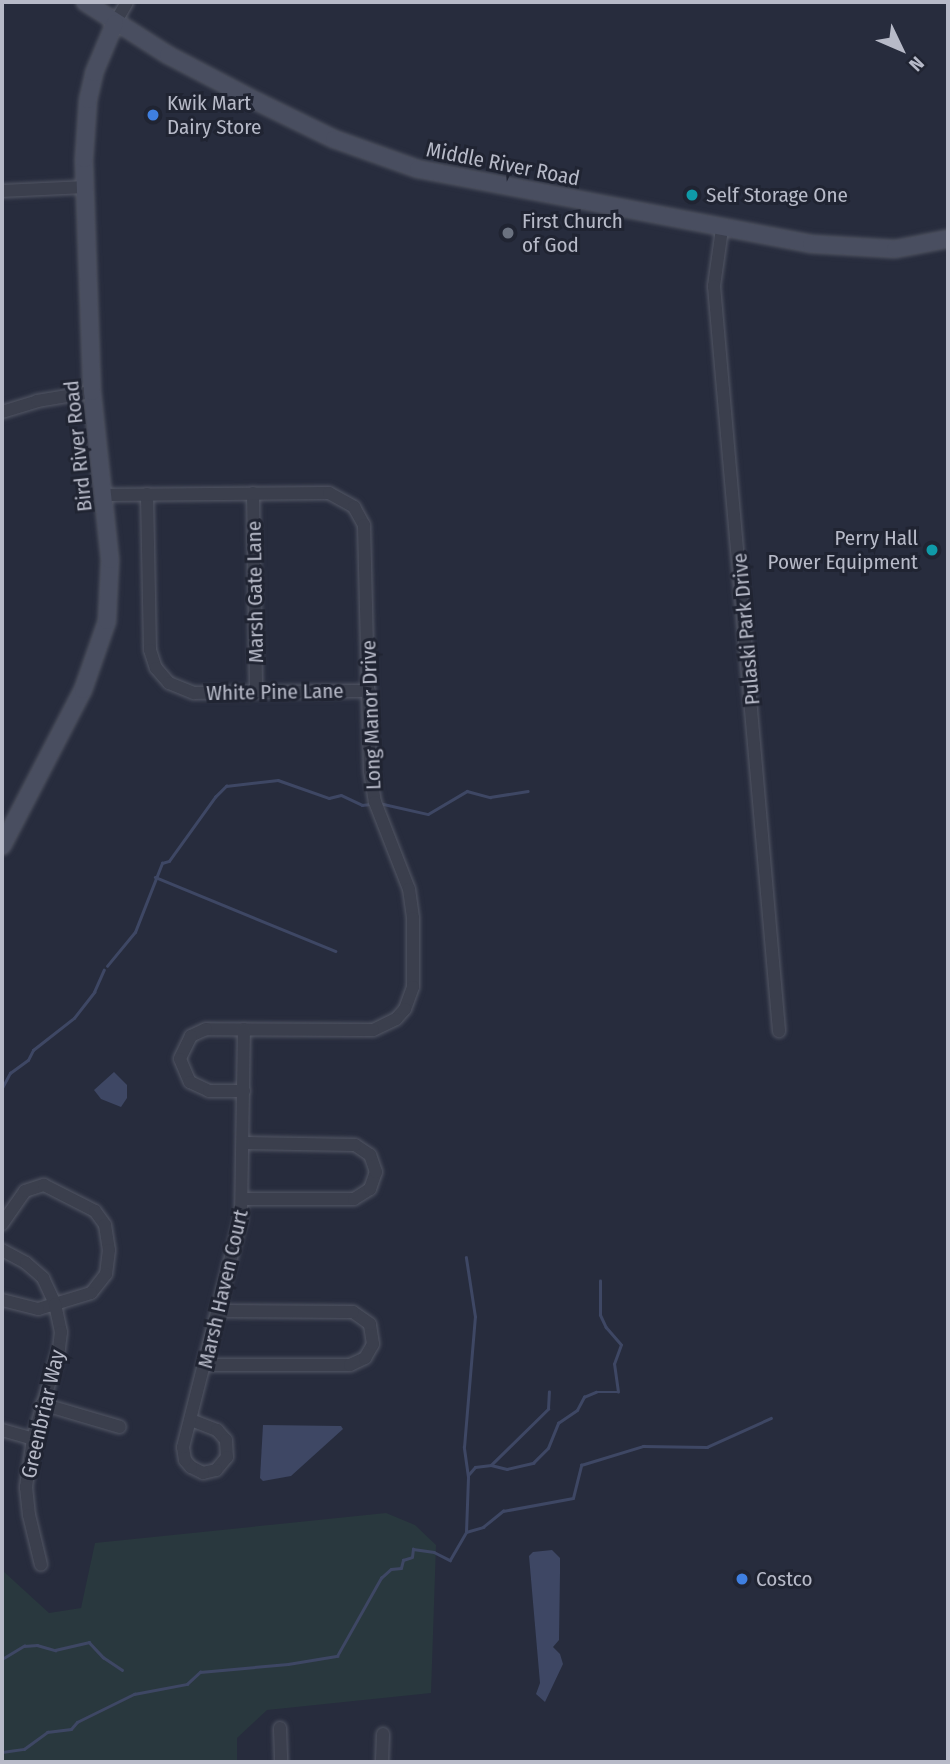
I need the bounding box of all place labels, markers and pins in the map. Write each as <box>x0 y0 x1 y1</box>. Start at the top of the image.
place label: Kwik Mart Dairy Store <box>167 90 261 140</box>
marker: Kwik Mart Dairy Store <box>145 107 161 123</box>
place label: Self Storage One <box>706 182 848 208</box>
marker: Self Storage One <box>684 187 700 203</box>
place label: First Church of God <box>522 208 623 258</box>
marker: First Church of God <box>500 225 516 241</box>
place label: Perry Hall Power Equipment <box>768 525 918 575</box>
marker: Perry Hall Power Equipment <box>924 542 940 558</box>
place label: Costco <box>756 1566 812 1592</box>
marker: Costco <box>734 1571 750 1587</box>

